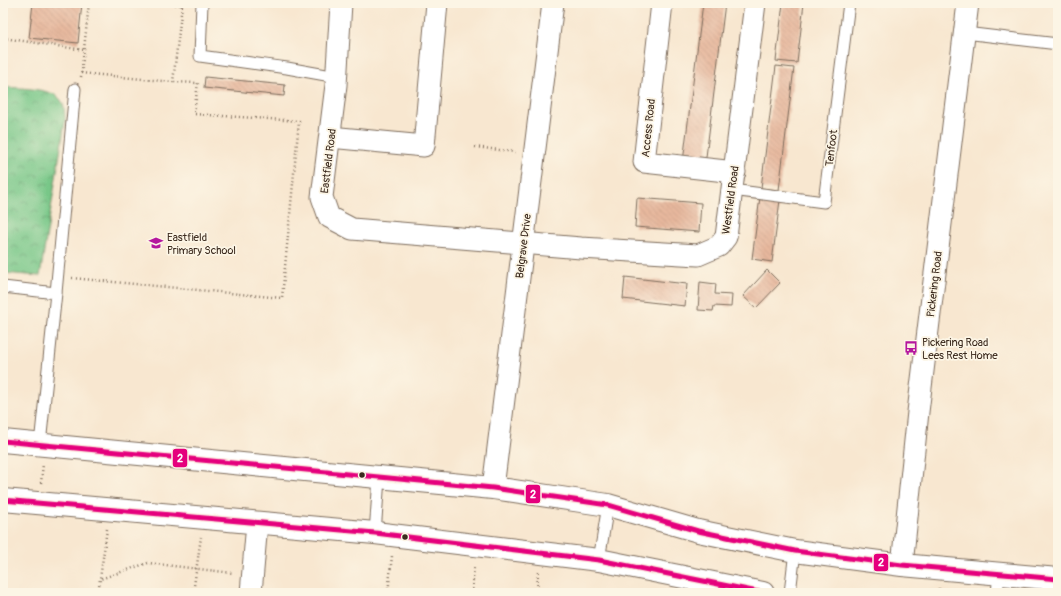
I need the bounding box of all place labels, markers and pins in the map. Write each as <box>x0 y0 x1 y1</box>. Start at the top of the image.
place label: Eastfield Primary School <box>167 231 236 257</box>
school or university icon: Eastfield Primary School <box>148 235 164 251</box>
place label: Pickering Road Lees Rest Home <box>922 336 998 362</box>
bus stop icon: Pickering Road Lees Rest Home <box>903 340 919 356</box>
unlabelled marker <box>357 470 367 480</box>
unlabelled marker <box>400 532 410 542</box>

